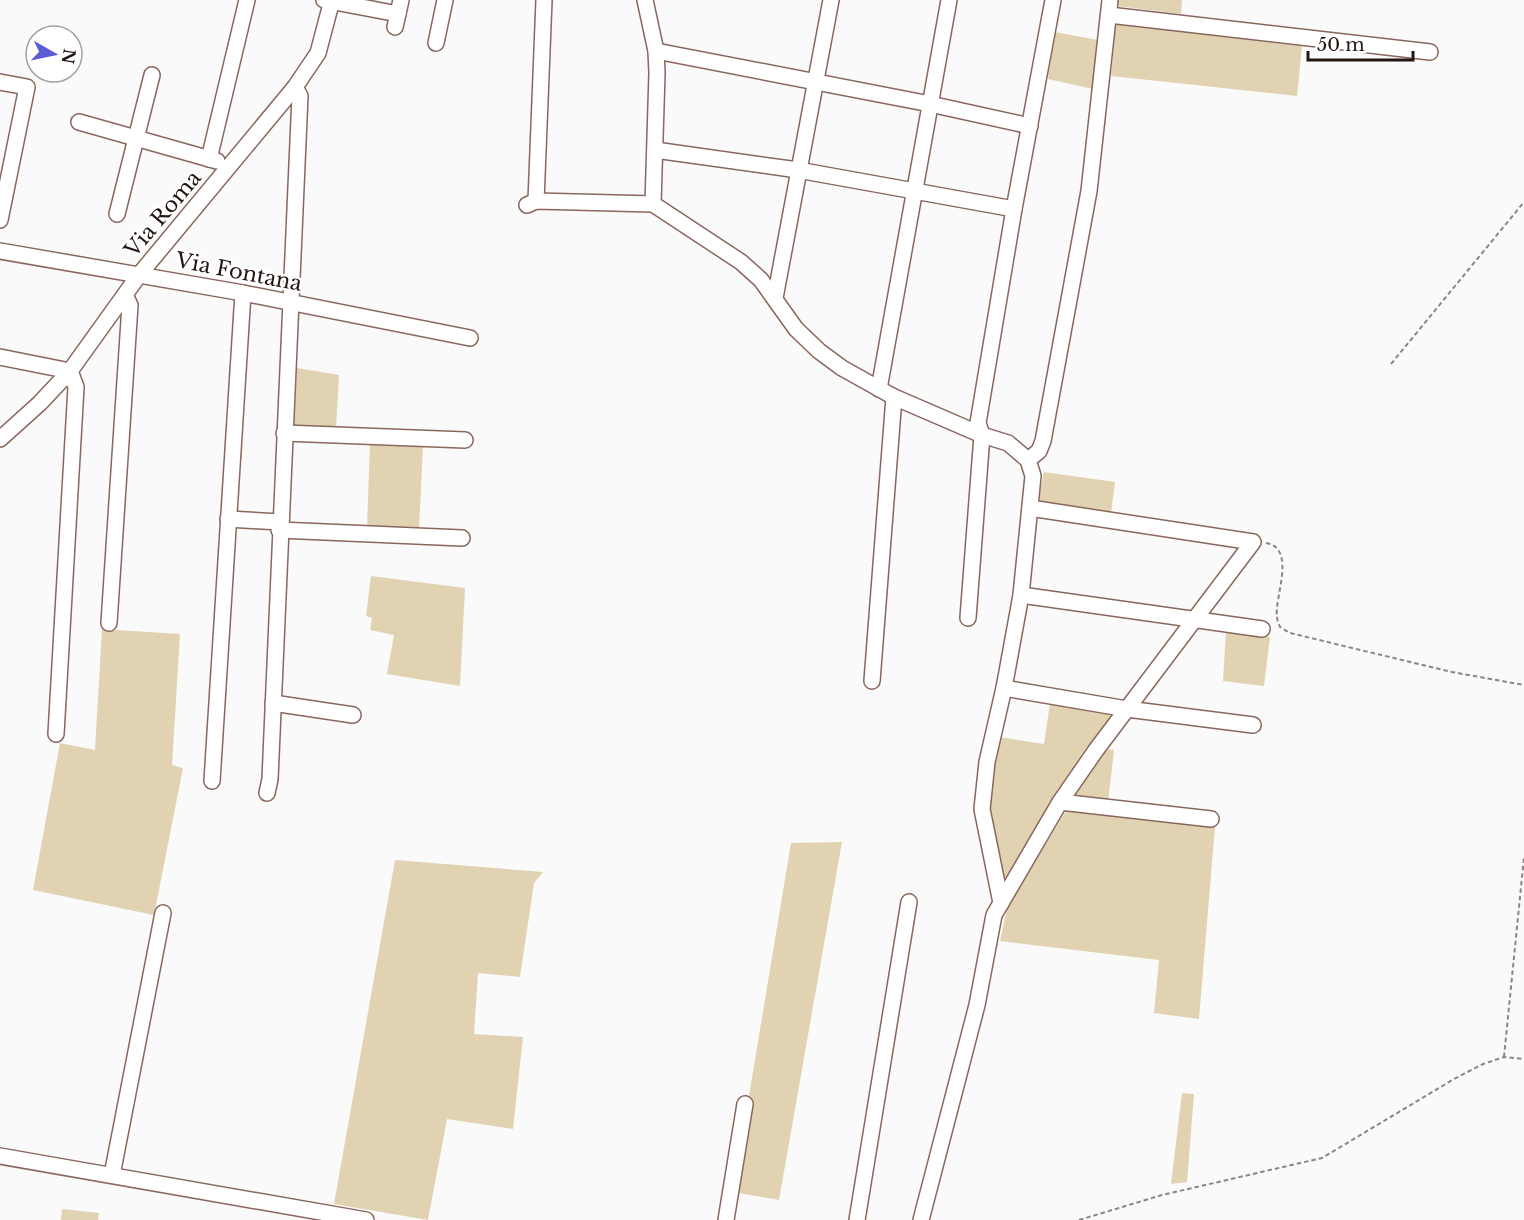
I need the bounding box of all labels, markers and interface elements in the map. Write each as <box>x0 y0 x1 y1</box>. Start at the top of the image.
north arrow <box>24 24 84 84</box>
scale bar <box>1308 24 1413 62</box>
text: 50 m <box>1317 34 1365 56</box>
text: N <box>58 47 80 65</box>
street label: Via Roma <box>119 165 207 263</box>
street label: Via Fontana <box>173 247 305 297</box>

